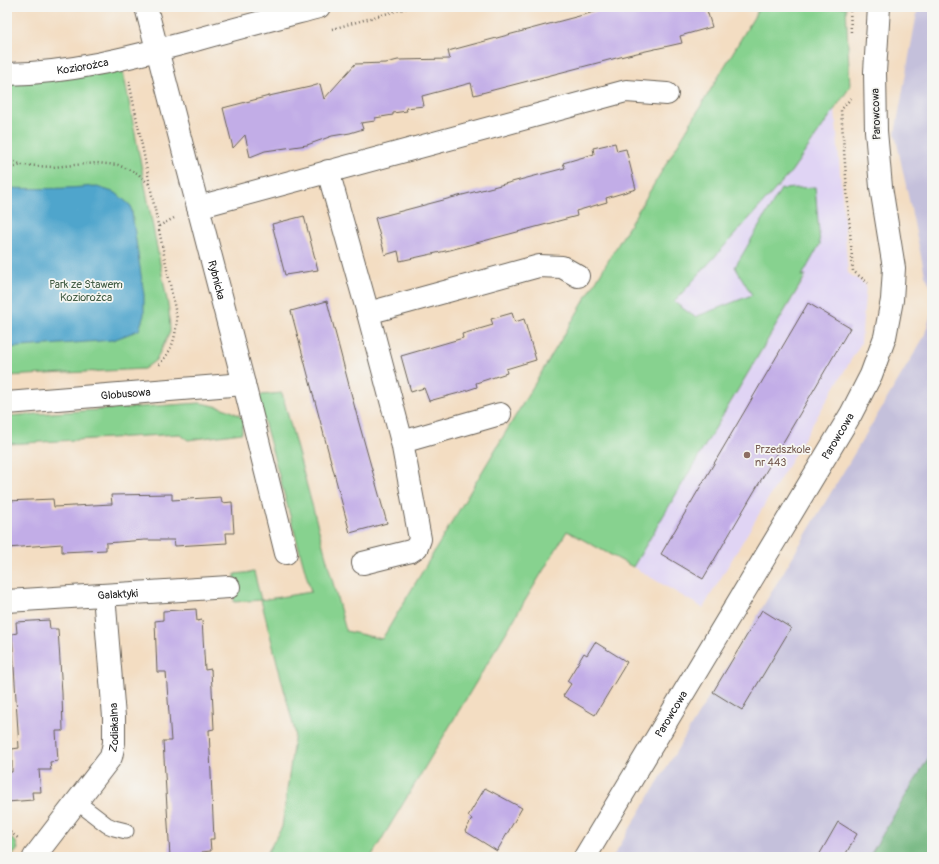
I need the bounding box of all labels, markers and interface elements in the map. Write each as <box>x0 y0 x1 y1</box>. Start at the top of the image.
street label: Koziorożca <box>56 55 110 77</box>
street label: Parowcowa <box>869 88 883 140</box>
street label: Rybnicka <box>206 259 228 301</box>
park label: Park ze Stawem Koziorożca <box>49 278 123 304</box>
street label: Globusowa <box>100 385 151 402</box>
street label: Parowcowa <box>819 411 857 462</box>
place label: Przedszkole nr 443 <box>755 443 811 469</box>
marker: Przedszkole nr 443 <box>742 450 752 460</box>
street label: Galaktyki <box>97 586 138 602</box>
street label: Parowcowa <box>652 688 690 739</box>
street label: Zodiakalna <box>106 702 121 753</box>

